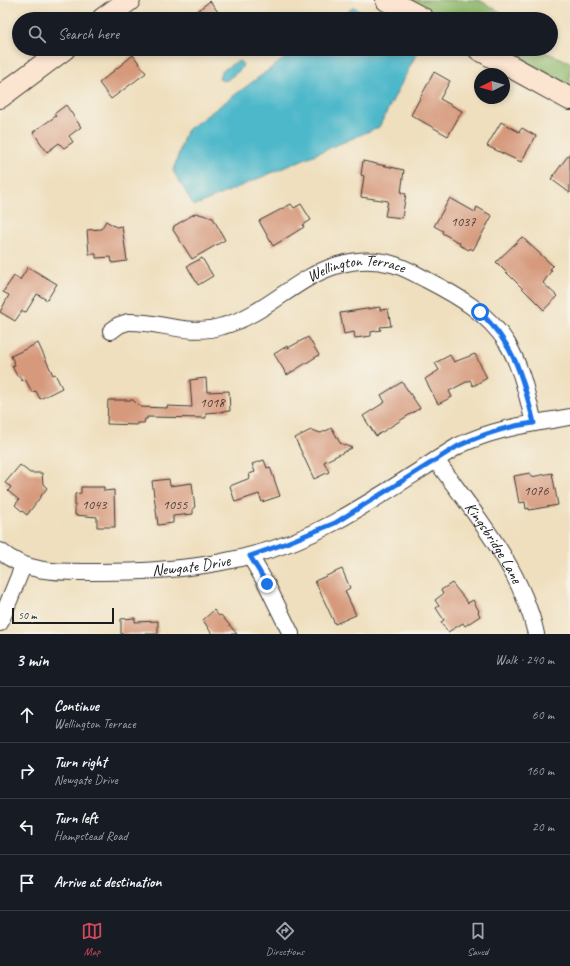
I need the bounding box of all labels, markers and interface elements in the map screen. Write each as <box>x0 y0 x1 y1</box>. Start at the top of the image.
search box <box>12 12 558 56</box>
icon: search <box>26 23 48 45</box>
text: Search here <box>58 25 119 44</box>
north arrow <box>474 68 510 104</box>
house number: 1037 <box>450 213 476 230</box>
street label: Wellington Terrace <box>304 251 410 287</box>
route start <box>471 303 489 321</box>
house number: 1018 <box>199 394 226 411</box>
house number: 1076 <box>523 482 549 499</box>
house number: 1043 <box>81 496 108 513</box>
house number: 1055 <box>162 496 188 513</box>
street label: Kingsbridge Lane <box>460 498 527 588</box>
street label: Newgate Drive <box>151 550 234 580</box>
route end <box>258 575 276 593</box>
scale bar <box>12 606 114 625</box>
text: 50 m <box>18 608 37 622</box>
text: 3 min <box>16 650 49 671</box>
text: Walk · 240 m <box>495 652 554 668</box>
text: Continue <box>54 697 99 716</box>
icon: ahead <box>16 704 38 726</box>
text: 60 m <box>532 707 554 723</box>
text: Wellington Terrace <box>54 716 136 732</box>
text: Turn right <box>54 753 107 772</box>
icon: right <box>16 760 38 782</box>
text: 160 m <box>526 763 554 779</box>
text: Newgate Drive <box>54 772 118 788</box>
text: Turn left <box>54 809 97 828</box>
icon: left <box>16 816 38 838</box>
text: 20 m <box>532 819 554 835</box>
text: Hampstead Road <box>54 828 128 844</box>
icon: arrive <box>16 872 38 894</box>
text: Arrive at destination <box>54 873 161 892</box>
tab: Map <box>81 920 103 958</box>
tab: Directions <box>266 920 304 958</box>
tab: Saved <box>467 920 489 958</box>

